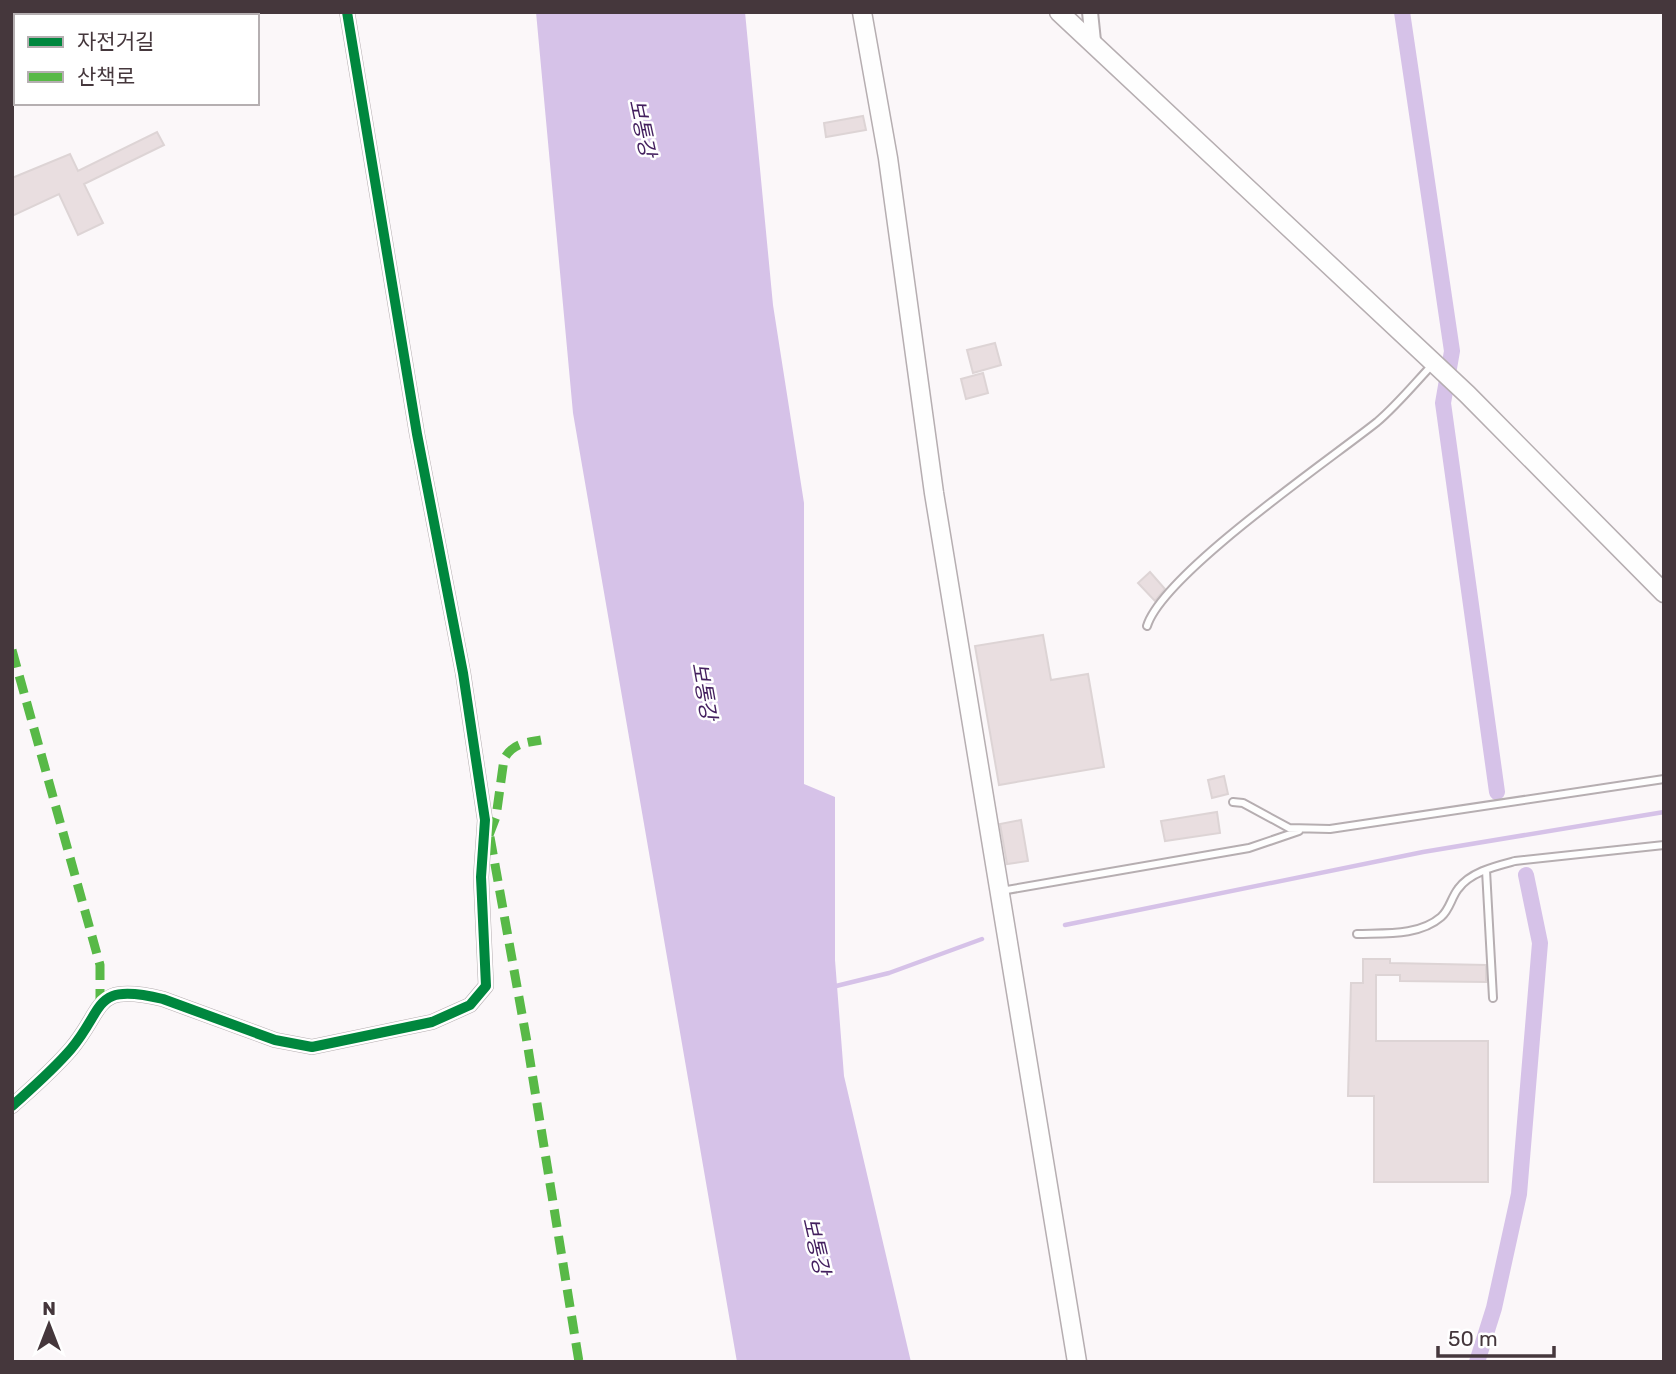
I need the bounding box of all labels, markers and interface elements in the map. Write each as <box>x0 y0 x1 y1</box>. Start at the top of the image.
legend <box>14 14 259 105</box>
text: 자전거길 <box>77 29 154 54</box>
text: 산책로 <box>77 64 135 89</box>
water label: 보통강 <box>624 97 661 161</box>
water label: 보통강 <box>687 660 722 724</box>
water label: 보통강 <box>798 1215 836 1280</box>
north arrow <box>14 1290 84 1360</box>
text: N <box>42 1297 56 1320</box>
scale bar <box>1438 1314 1554 1358</box>
text: 50 m <box>1448 1326 1498 1351</box>

